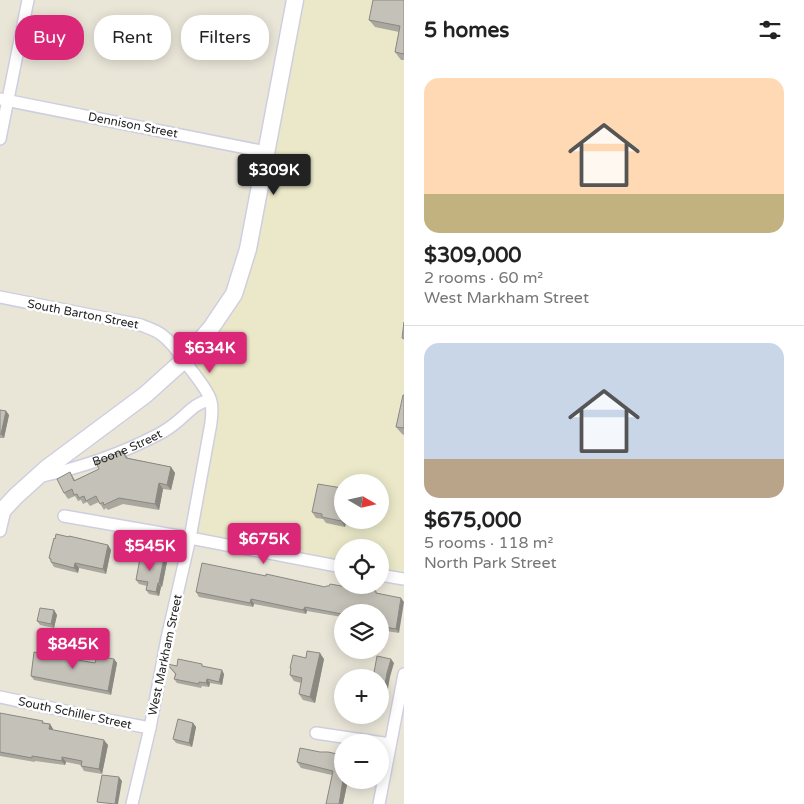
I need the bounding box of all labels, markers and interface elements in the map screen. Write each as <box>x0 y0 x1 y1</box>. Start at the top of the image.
chip: Buy <box>15 15 84 60</box>
chip: Rent <box>94 15 171 60</box>
chip: Filters <box>181 15 269 60</box>
icon: filters <box>756 16 784 44</box>
text: 5 homes <box>424 18 509 43</box>
street label: Dennison Street <box>87 109 179 141</box>
icon: home <box>559 110 649 200</box>
pin: $309K <box>239 154 309 196</box>
text: $309K <box>249 160 299 180</box>
text: $309,000 <box>424 243 522 268</box>
text: 2 rooms · 60 m² <box>424 268 543 288</box>
text: West Markham Street <box>424 288 589 308</box>
street label: South Barton Street <box>26 296 140 332</box>
pin: $634K <box>175 332 245 374</box>
text: $634K <box>185 338 235 358</box>
icon: home <box>559 376 649 466</box>
street label: Boone Street <box>91 426 165 469</box>
north arrow <box>334 474 389 529</box>
map controls <box>334 474 389 789</box>
text: $675,000 <box>424 508 521 533</box>
pin: $675K <box>229 522 299 565</box>
text: $675K <box>239 529 289 549</box>
pin: $545K <box>115 530 185 572</box>
text: 5 rooms · 118 m² <box>424 533 553 553</box>
text: $545K <box>125 536 175 556</box>
button: locate <box>334 539 389 594</box>
text: North Park Street <box>424 553 557 573</box>
street label: West Markham Street <box>145 593 185 717</box>
button: layers <box>334 604 389 659</box>
pin: $845K <box>38 628 108 670</box>
text: $845K <box>48 634 98 654</box>
button: + <box>334 669 389 724</box>
street label: South Schiller Street <box>17 694 134 732</box>
button: − <box>334 734 389 789</box>

